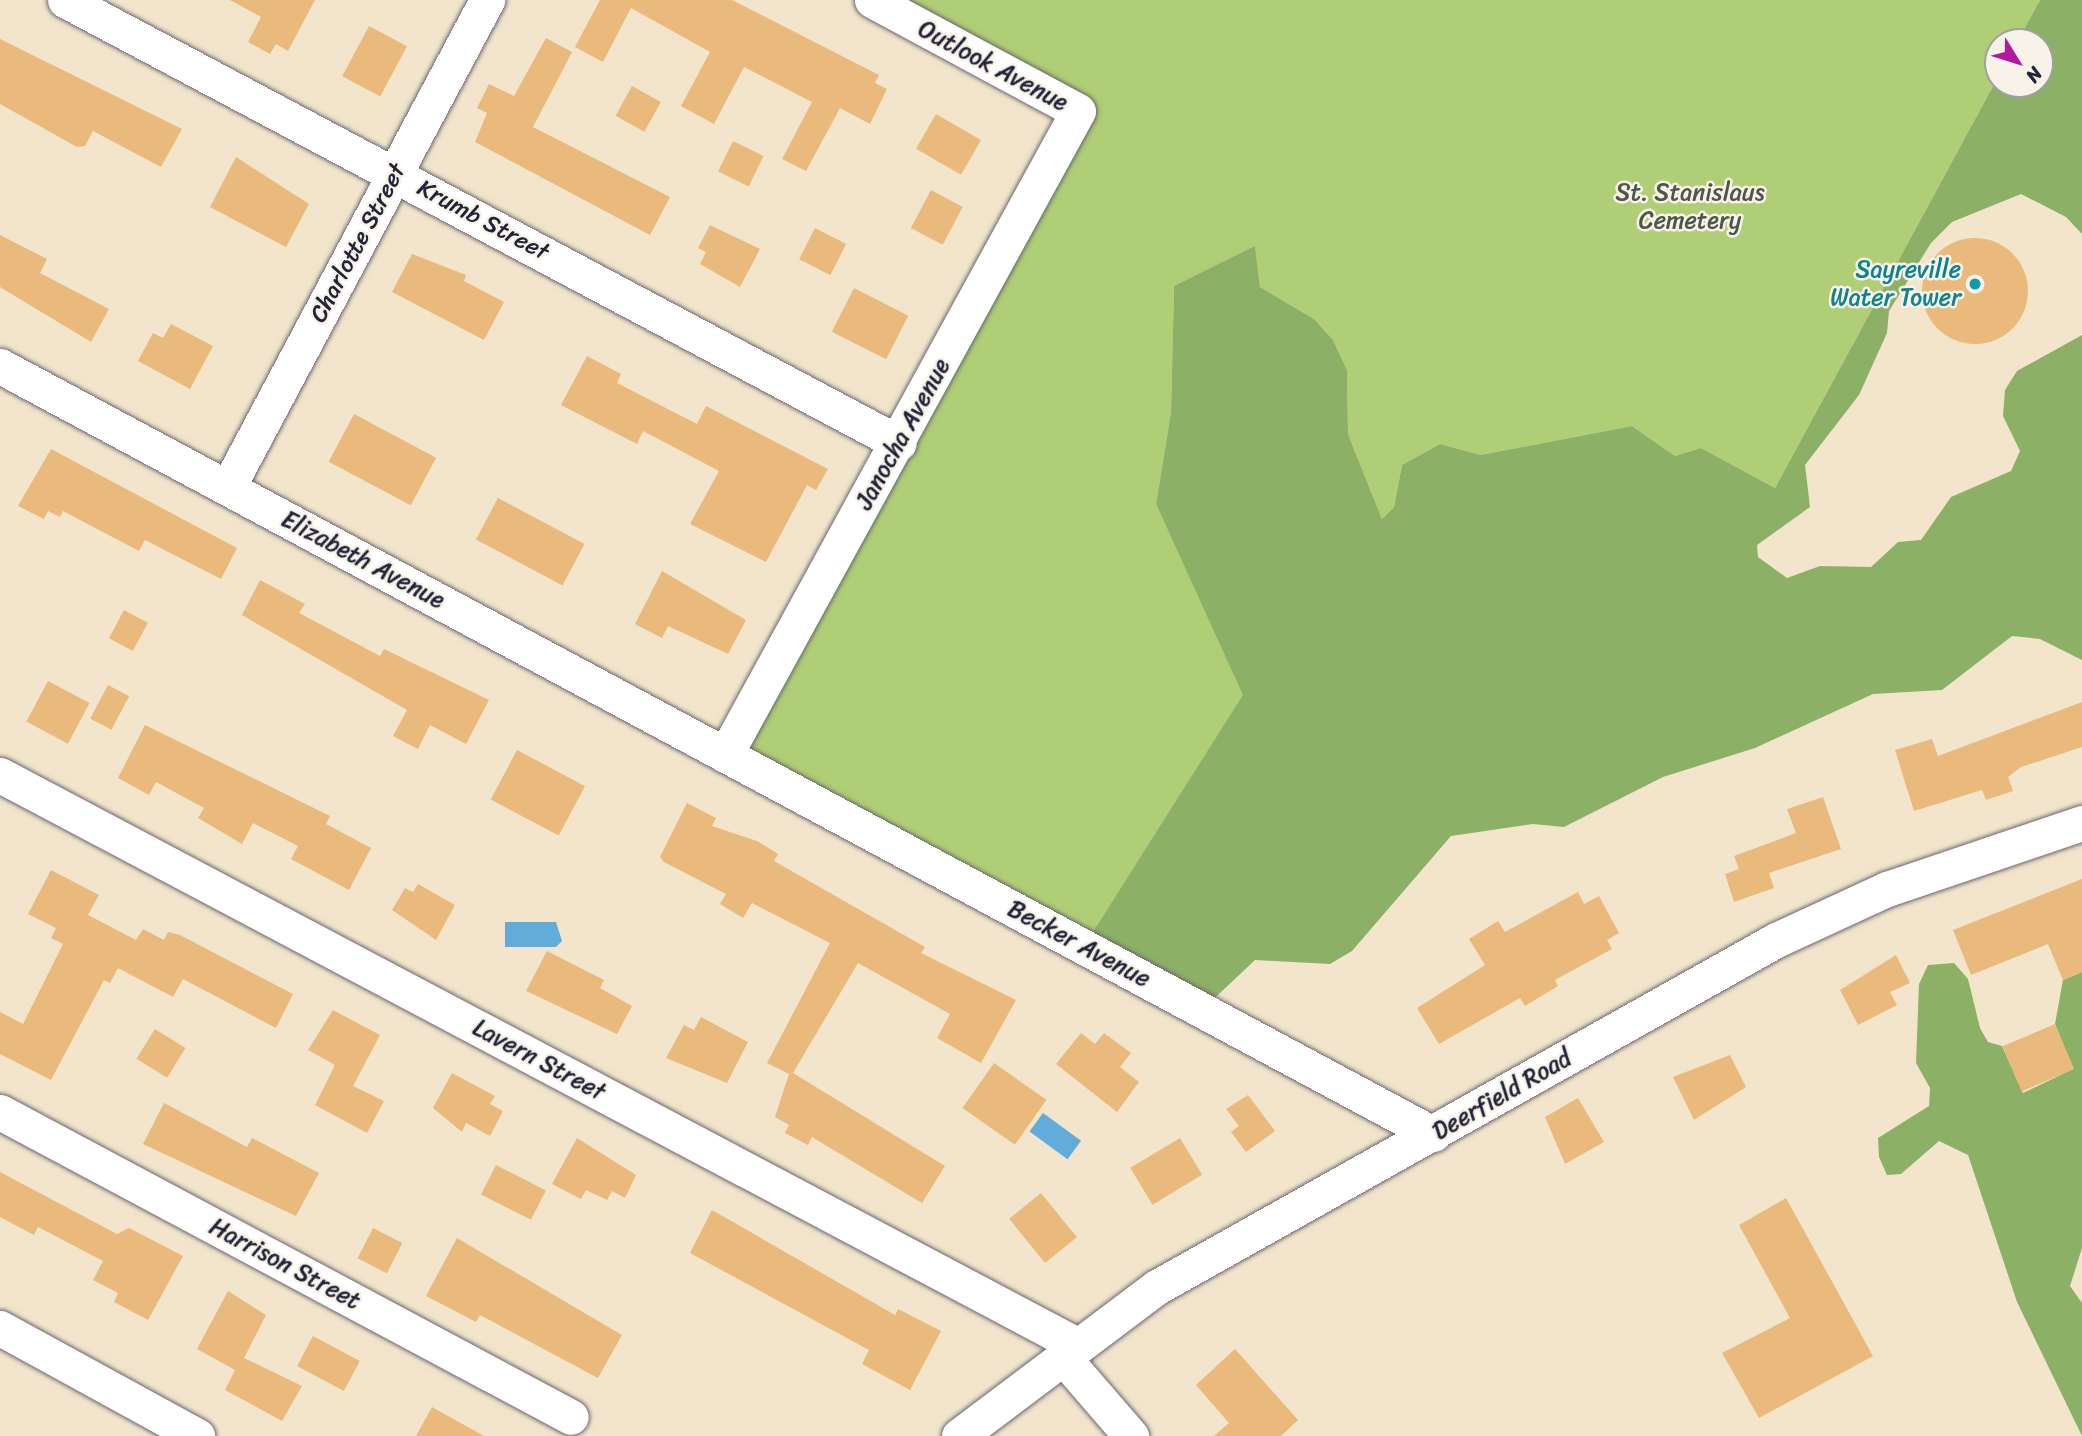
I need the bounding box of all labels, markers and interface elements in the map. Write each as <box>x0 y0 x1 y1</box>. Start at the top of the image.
street label: Outlook Avenue <box>913 14 1073 118</box>
north arrow <box>1984 28 2054 98</box>
text: N <box>2017 60 2051 90</box>
street label: Charlotte Street <box>304 159 412 327</box>
street label: Krumb Street <box>412 173 554 267</box>
park label: St. Stanislaus Cemetery <box>1616 179 1764 235</box>
place label: Sayreville Water Tower <box>1829 256 1961 312</box>
marker: Sayreville Water Tower <box>1967 276 1983 292</box>
street label: Janocha Avenue <box>850 354 956 514</box>
street label: Elizabeth Avenue <box>277 505 449 615</box>
street label: Becker Avenue <box>1003 894 1155 994</box>
street label: Lavern Street <box>468 1013 610 1107</box>
street label: Deerfield Road <box>1428 1044 1576 1146</box>
street label: Harrison Street <box>205 1212 365 1316</box>

